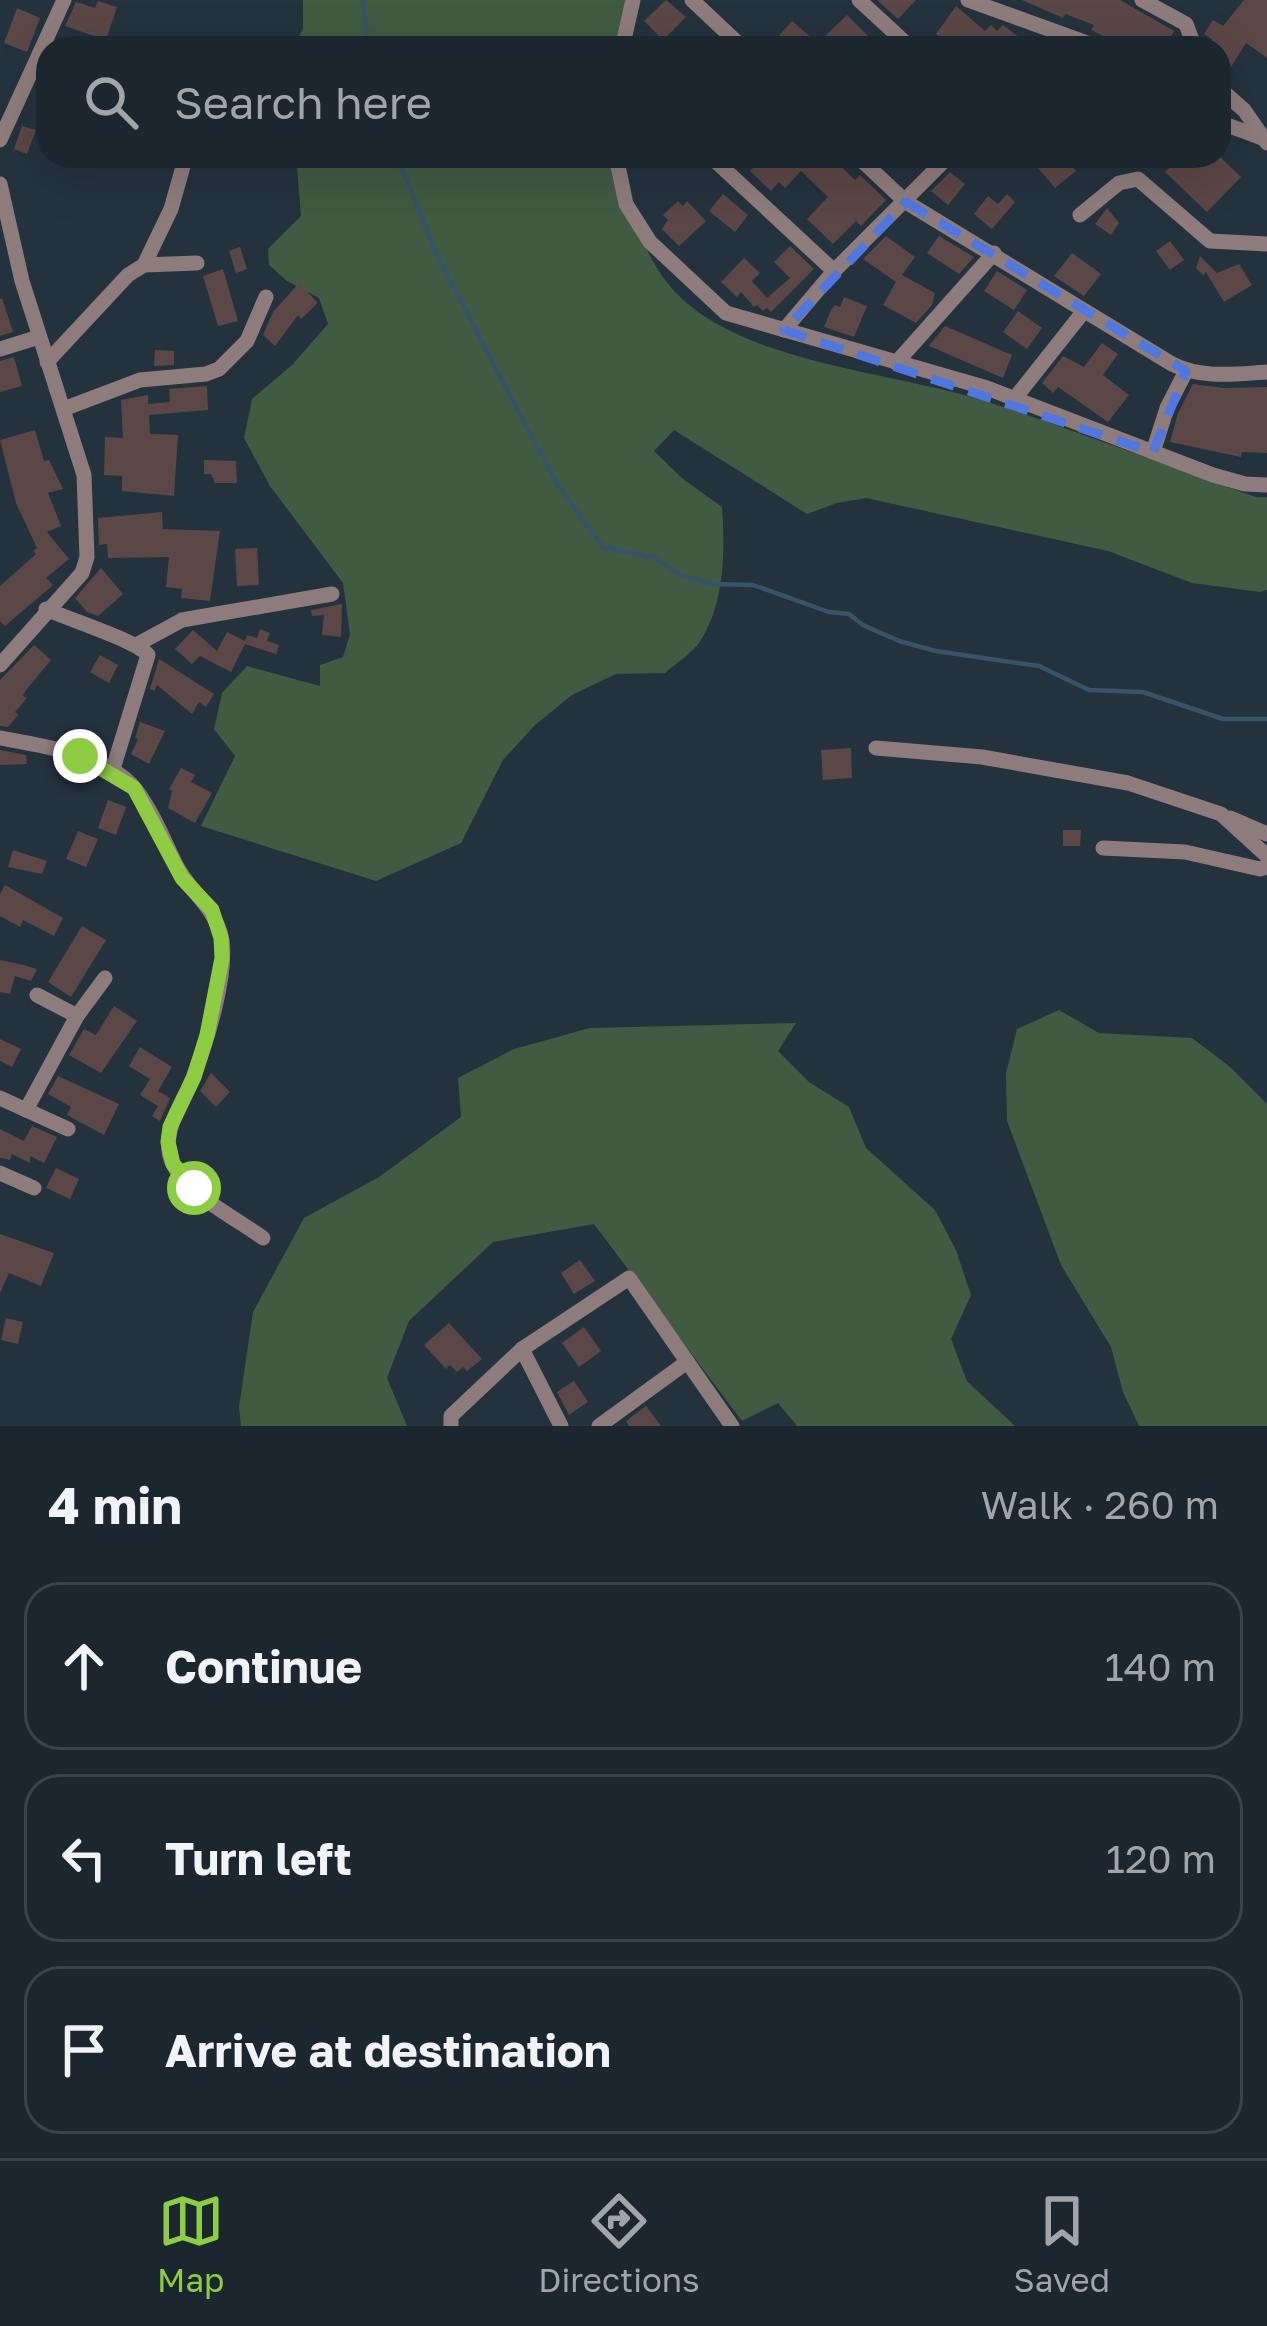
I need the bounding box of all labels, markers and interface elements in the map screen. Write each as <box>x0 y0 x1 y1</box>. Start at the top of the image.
search box <box>36 36 1231 168</box>
icon: search <box>78 69 144 135</box>
text: Search here <box>174 75 432 129</box>
route end <box>53 729 107 783</box>
route start <box>167 1161 221 1215</box>
text: 4 min <box>48 1474 182 1535</box>
text: Walk · 260 m <box>981 1481 1219 1528</box>
icon: ahead <box>51 1633 117 1699</box>
text: Continue <box>165 1639 362 1693</box>
text: 140 m <box>1105 1643 1216 1690</box>
icon: left <box>51 1825 117 1891</box>
text: Turn left <box>165 1831 352 1885</box>
text: 120 m <box>1106 1835 1216 1882</box>
icon: arrive <box>51 2017 117 2083</box>
text: Arrive at destination <box>165 2023 611 2077</box>
tab: Map <box>157 2188 224 2299</box>
tab: Directions <box>538 2188 700 2299</box>
tab: Saved <box>1014 2188 1110 2299</box>

